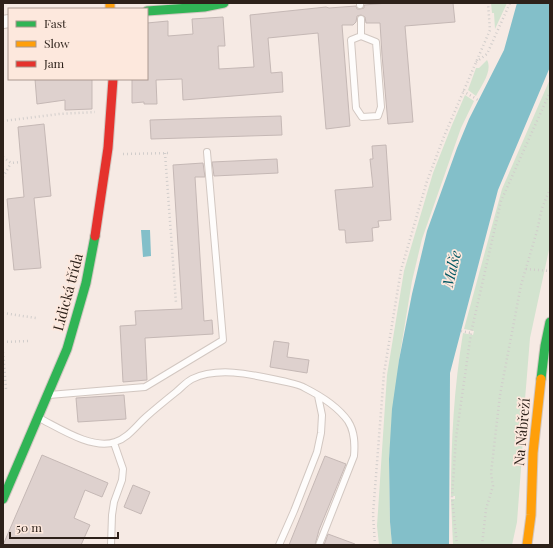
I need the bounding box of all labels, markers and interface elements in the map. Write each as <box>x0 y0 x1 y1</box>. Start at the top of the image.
legend <box>8 8 148 80</box>
text: Fast <box>44 15 67 31</box>
text: Slow <box>44 35 70 51</box>
text: Jam <box>43 55 65 71</box>
water label: Malše <box>437 248 465 290</box>
street label: Lidická třída <box>48 251 87 333</box>
street label: Na Nábřeží <box>509 397 534 467</box>
scale bar <box>10 514 118 540</box>
text: 50 m <box>16 519 42 535</box>

